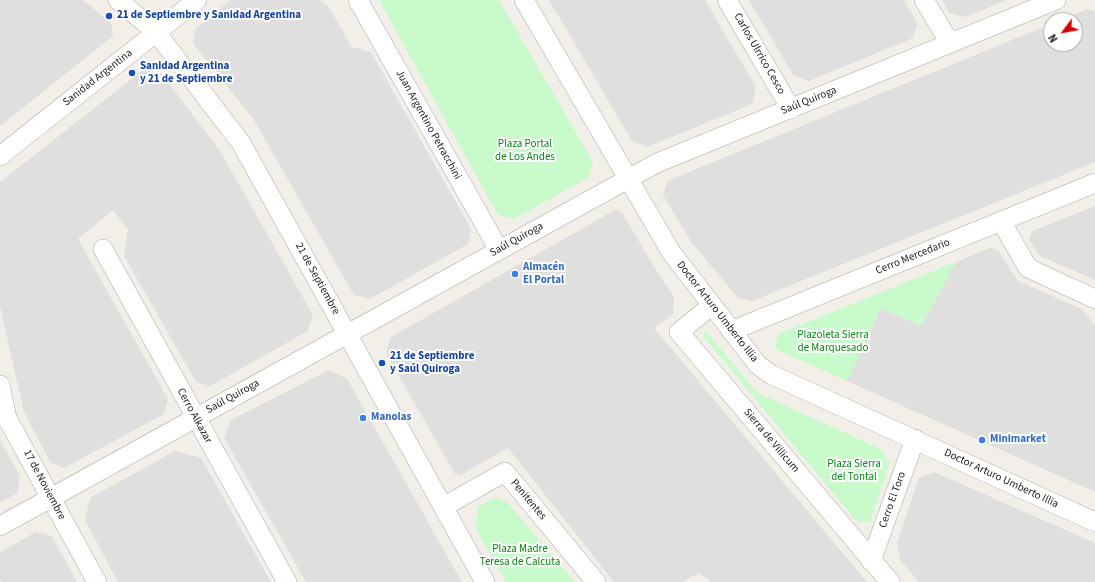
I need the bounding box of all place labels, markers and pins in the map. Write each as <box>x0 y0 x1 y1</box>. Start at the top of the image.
place label: 21 de Septiembre y Sanidad Argentina <box>117 9 301 23</box>
marker: 21 de Septiembre y Sanidad Argentina <box>104 11 114 21</box>
place label: Sanidad Argentina y 21 de Septiembre <box>140 60 232 86</box>
marker: Sanidad Argentina y 21 de Septiembre <box>127 68 137 78</box>
place label: Almacén El Portal <box>523 261 565 287</box>
marker: Almacén El Portal <box>510 269 520 279</box>
place label: 21 de Septiembre y Saúl Quiroga <box>390 350 474 376</box>
marker: 21 de Septiembre y Saúl Quiroga <box>377 358 387 368</box>
place label: Manolas <box>371 411 411 425</box>
marker: Manolas <box>358 413 368 423</box>
place label: Minimarket <box>990 433 1046 447</box>
marker: Minimarket <box>977 435 987 445</box>

